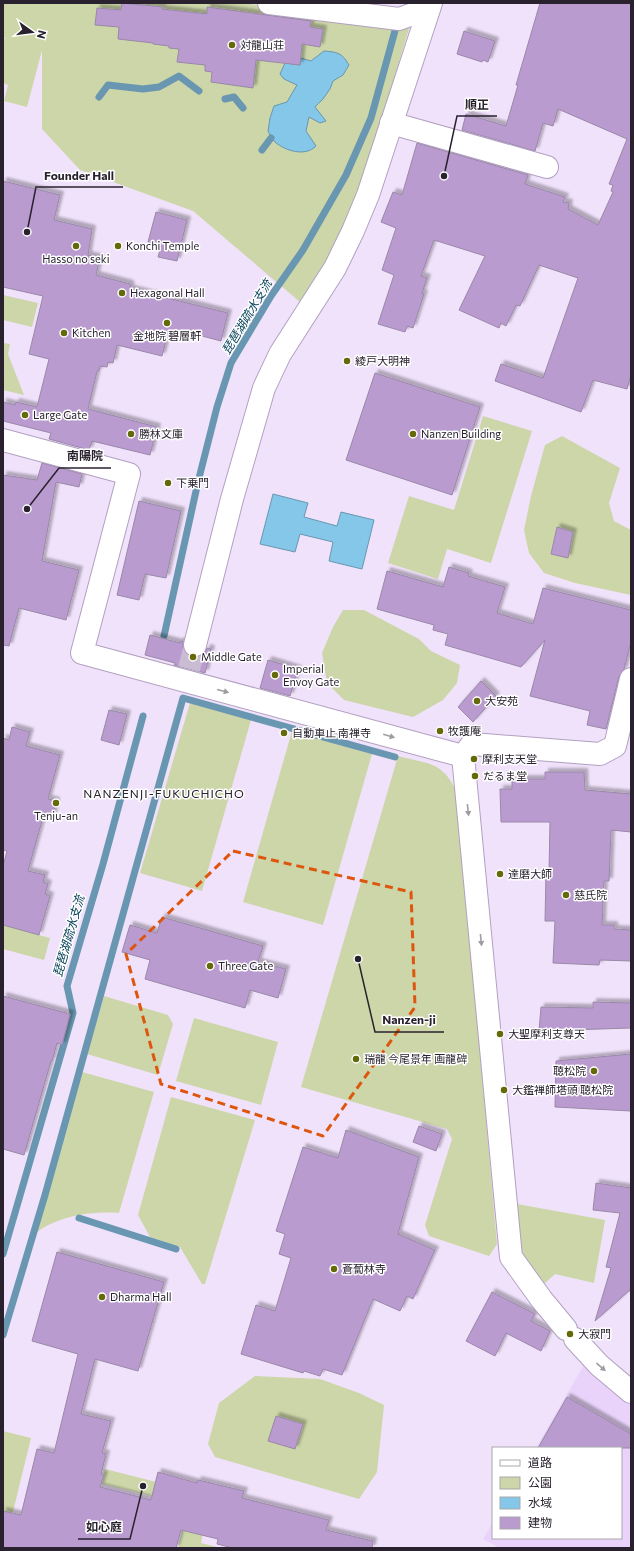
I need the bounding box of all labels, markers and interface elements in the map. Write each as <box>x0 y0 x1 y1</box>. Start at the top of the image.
north arrow <box>12 12 52 52</box>
text: N <box>35 29 49 40</box>
place label: 対龍山荘 <box>240 38 284 51</box>
marker: 対龍山荘 <box>227 40 237 50</box>
callout: 順正 <box>457 92 497 116</box>
text: 順正 <box>465 97 489 111</box>
callout: Founder Hall <box>36 163 123 187</box>
text: Founder Hall <box>44 168 114 182</box>
place label: Konchi Temple <box>126 239 199 252</box>
marker: Hasso no seki <box>71 241 81 251</box>
marker: Konchi Temple <box>113 241 123 251</box>
place label: Hasso no seki <box>42 252 110 265</box>
water label: 琵琶湖疏水支流 <box>219 275 275 356</box>
place label: Hexagonal Hall <box>130 286 205 299</box>
marker: Hexagonal Hall <box>117 288 127 298</box>
marker: 金地院 碧層軒 <box>162 318 172 328</box>
place label: Kitchen <box>72 326 111 339</box>
marker: Kitchen <box>59 328 69 338</box>
place label: 金地院 碧層軒 <box>133 329 202 342</box>
place label: 綾戸大明神 <box>355 354 410 367</box>
marker: 綾戸大明神 <box>342 356 352 366</box>
place label: Large Gate <box>33 408 87 421</box>
marker: Large Gate <box>20 410 30 420</box>
place label: 勝林文庫 <box>139 427 183 440</box>
place label: Nanzen Building <box>421 427 501 440</box>
marker: 勝林文庫 <box>126 429 136 439</box>
marker: Nanzen Building <box>408 429 418 439</box>
callout: 南陽院 <box>59 444 111 468</box>
text: 南陽院 <box>67 448 103 462</box>
place label: 下乗門 <box>176 476 209 489</box>
marker: 下乗門 <box>163 478 173 488</box>
place label: Middle Gate <box>201 650 262 663</box>
marker: Middle Gate <box>188 652 198 662</box>
place label: Imperial Envoy Gate <box>283 662 340 688</box>
marker: Imperial Envoy Gate <box>270 670 280 680</box>
one-way arrow <box>218 688 230 694</box>
place label: 大安苑 <box>485 694 518 707</box>
marker: 大安苑 <box>472 696 482 706</box>
place label: 牧護庵 <box>448 724 481 737</box>
place label: 自動車止 南禅寺 <box>292 726 371 739</box>
marker: 牧護庵 <box>435 726 445 736</box>
marker: 自動車止 南禅寺 <box>279 728 289 738</box>
one-way arrow <box>384 733 396 739</box>
place label: 摩利支天堂 <box>482 752 537 765</box>
marker: 摩利支天堂 <box>469 754 479 764</box>
place label: だるま堂 <box>483 769 527 782</box>
marker: だるま堂 <box>470 771 480 781</box>
district label: NANZENJI-FUKUCHICHO <box>83 786 245 801</box>
marker: Tenju-an <box>51 798 61 808</box>
one-way arrow <box>465 804 471 816</box>
place label: Tenju-an <box>34 809 78 822</box>
place label: 達磨大師 <box>508 867 552 880</box>
marker: 達磨大師 <box>495 869 505 879</box>
place label: 慈氏院 <box>574 888 607 901</box>
marker: 慈氏院 <box>561 890 571 900</box>
water label: 琵琶湖疏水支流 <box>50 892 87 978</box>
one-way arrow <box>477 933 484 946</box>
place label: Three Gate <box>218 959 274 972</box>
marker: Three Gate <box>205 961 215 971</box>
callout: Nanzen-ji <box>375 1008 444 1032</box>
text: Nanzen-ji <box>382 1012 436 1026</box>
place label: 大聖摩利支尊天 <box>508 1027 585 1040</box>
marker: 大聖摩利支尊天 <box>495 1029 505 1039</box>
place label: 瑞龍 今尾景年 画龍碑 <box>364 1052 467 1065</box>
marker: 瑞龍 今尾景年 画龍碑 <box>351 1054 361 1064</box>
place label: 聴松院 <box>553 1064 586 1077</box>
marker: 聴松院 <box>589 1066 599 1076</box>
place label: 大鑑禅師塔頭 聴松院 <box>512 1083 613 1096</box>
marker: 大鑑禅師塔頭 聴松院 <box>499 1085 509 1095</box>
place label: 蒼蔔林寺 <box>342 1262 386 1275</box>
marker: 蒼蔔林寺 <box>329 1264 339 1274</box>
place label: Dharma Hall <box>110 1290 172 1303</box>
marker: Dharma Hall <box>97 1292 107 1302</box>
place label: 大寂門 <box>578 1327 611 1340</box>
marker: 大寂門 <box>565 1329 575 1339</box>
one-way arrow <box>596 1362 607 1371</box>
legend <box>492 1447 622 1539</box>
text: 道路 <box>528 1455 552 1469</box>
text: 公園 <box>528 1475 552 1489</box>
text: 水域 <box>528 1495 552 1509</box>
callout: 如心庭 <box>78 1515 130 1539</box>
text: 建物 <box>528 1515 552 1529</box>
text: 如心庭 <box>86 1519 122 1533</box>

